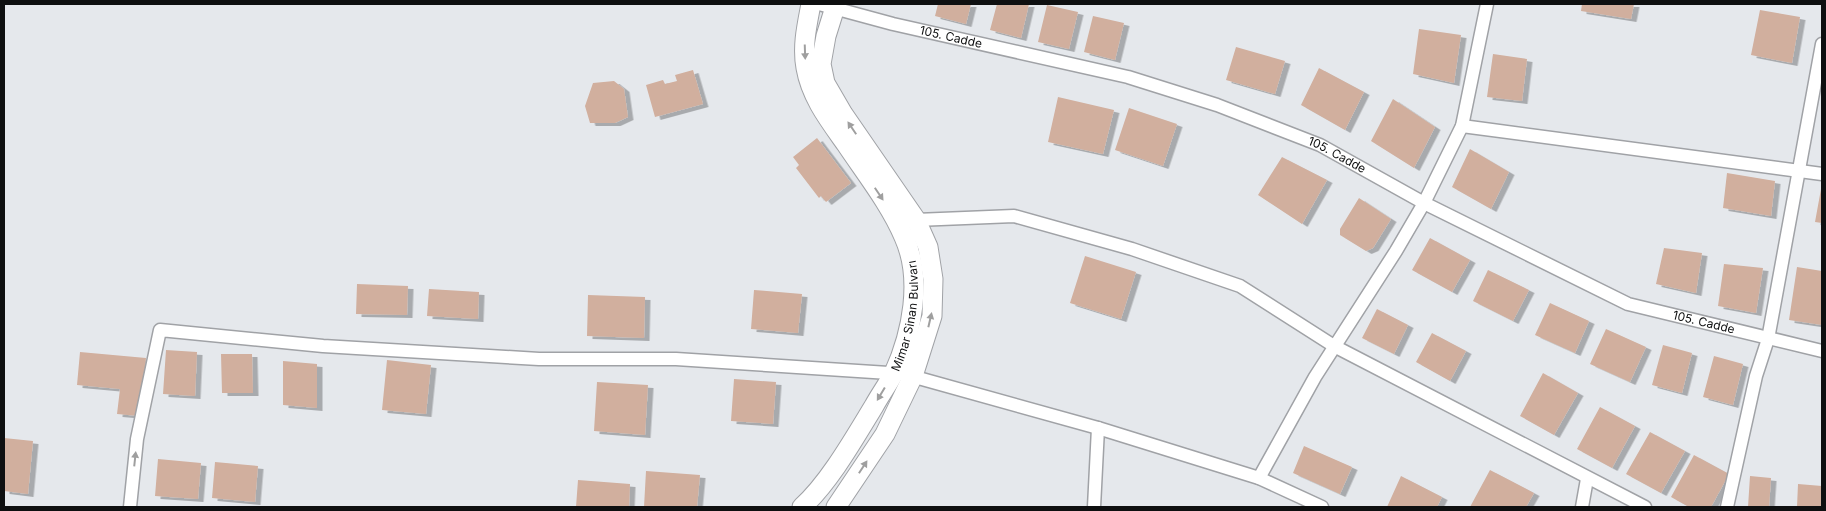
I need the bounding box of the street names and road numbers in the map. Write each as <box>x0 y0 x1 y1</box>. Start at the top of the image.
street label: 105. Cadde <box>918 22 984 51</box>
street label: 105. Cadde <box>1306 133 1369 176</box>
street label: Mimar Sinan Bulvarı <box>888 259 921 373</box>
street label: 105. Cadde <box>1671 307 1736 337</box>

